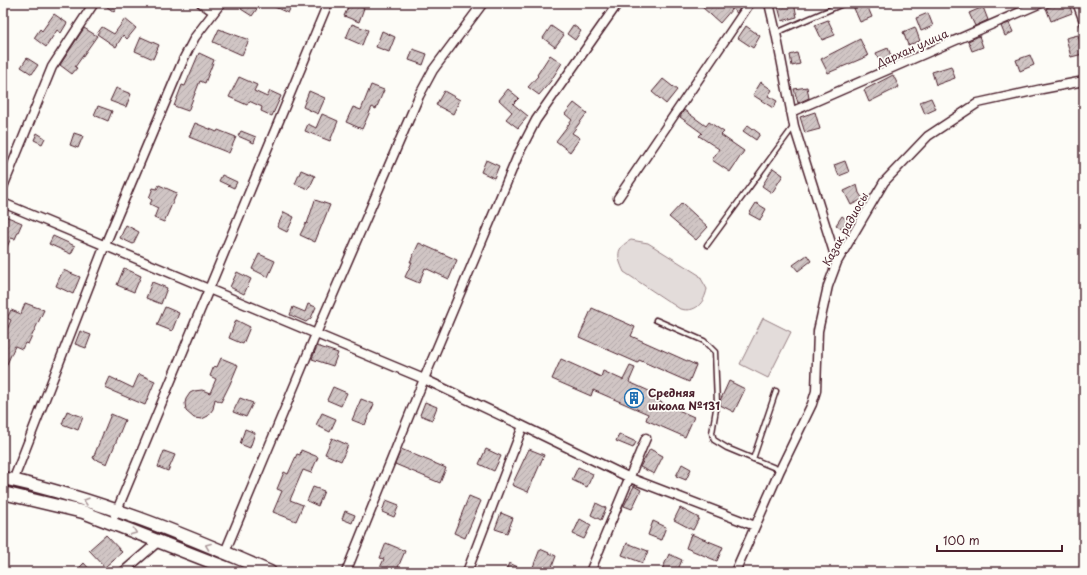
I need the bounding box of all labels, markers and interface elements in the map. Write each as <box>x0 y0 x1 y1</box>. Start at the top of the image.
street label: Дархан улица <box>873 25 951 72</box>
street label: Казак радиосы <box>818 189 872 269</box>
place label: Средняя школа №131 <box>648 384 720 414</box>
building icon: Средняя школа №131 <box>623 387 645 409</box>
one-way arrow <box>83 497 89 505</box>
one-way arrow <box>131 527 138 535</box>
scale bar <box>937 527 1062 553</box>
text: 100 m <box>943 531 980 549</box>
one-way arrow <box>205 542 212 550</box>

